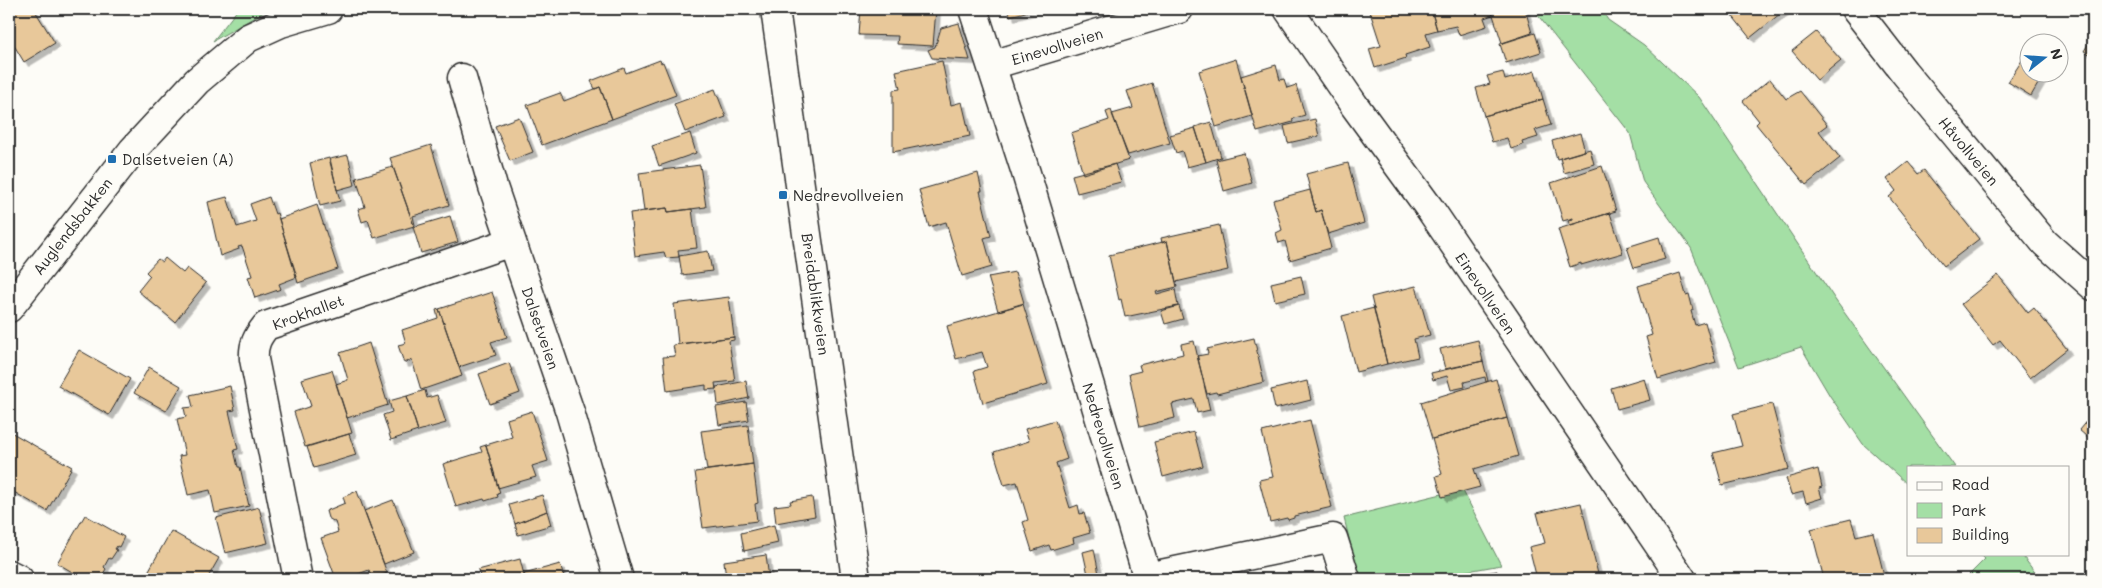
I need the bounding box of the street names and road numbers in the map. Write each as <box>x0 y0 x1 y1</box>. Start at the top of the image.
street label: Einevollveien <box>1009 23 1105 69</box>
street label: Håvollveien <box>1934 112 2004 190</box>
street label: Auglendsbakken <box>28 173 116 279</box>
street label: Breidablikkveien <box>798 232 834 356</box>
street label: Einevollveien <box>1451 248 1521 338</box>
street label: Dalsetveien <box>518 284 564 372</box>
street label: Krokhallet <box>269 290 347 334</box>
street label: Nedrevollveien <box>1078 380 1130 492</box>

